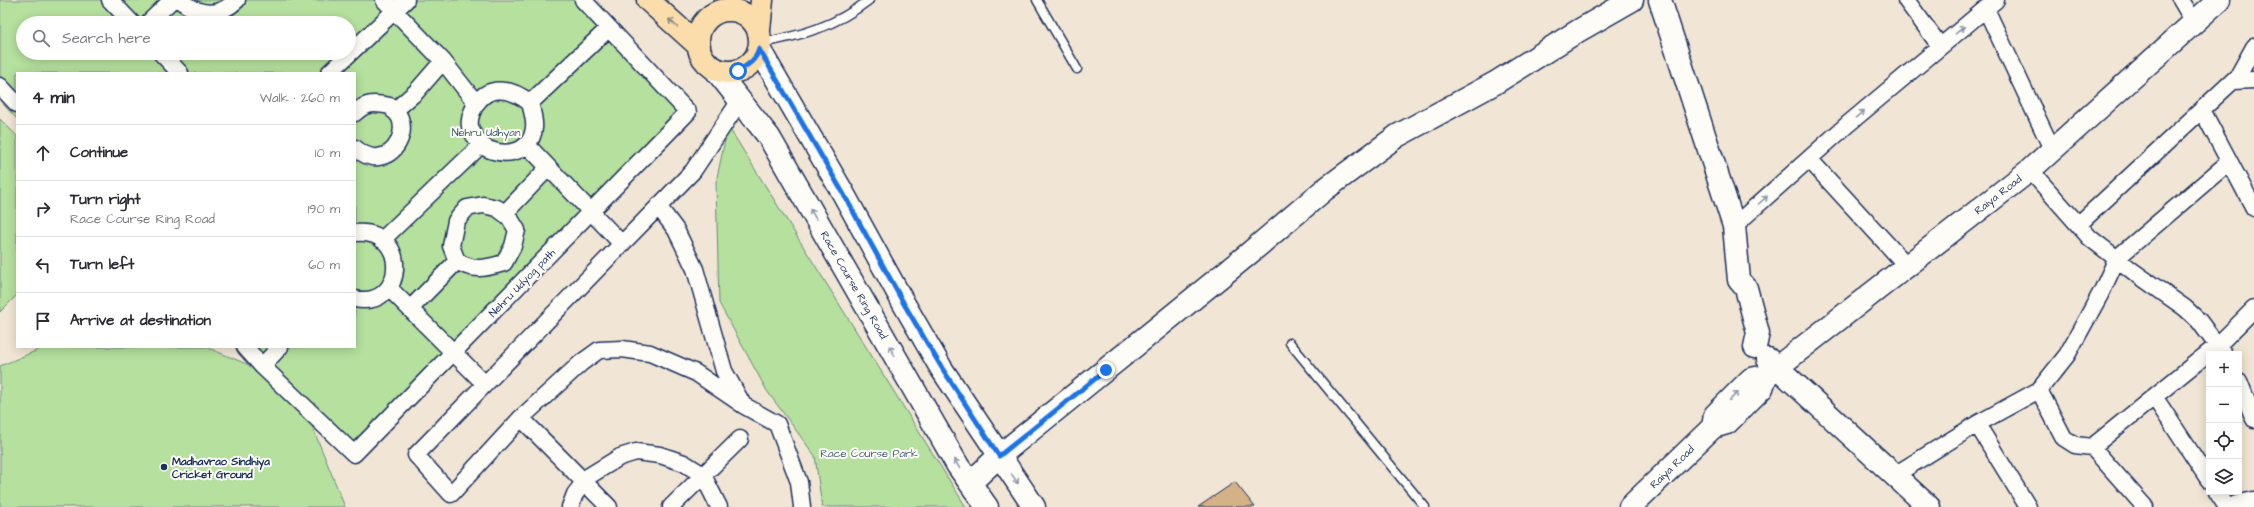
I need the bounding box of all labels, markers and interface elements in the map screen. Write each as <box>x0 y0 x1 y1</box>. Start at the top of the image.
search box <box>16 16 356 60</box>
one-way arrow <box>668 18 678 28</box>
one-way arrow <box>1954 26 1965 35</box>
icon: search <box>30 27 52 49</box>
text: Search here <box>62 28 151 49</box>
route start <box>729 62 747 80</box>
text: 4 min <box>32 86 75 110</box>
text: Walk · 260 m <box>260 89 340 107</box>
one-way arrow <box>1855 109 1866 118</box>
park label: Nehru Udhyan <box>452 125 521 141</box>
icon: ahead <box>32 142 54 164</box>
text: Continue <box>70 142 128 163</box>
text: 10 m <box>315 144 340 162</box>
street label: Raiya Road <box>1971 172 2026 219</box>
text: Turn right <box>70 189 141 210</box>
one-way arrow <box>1758 195 1768 205</box>
icon: right <box>32 198 54 220</box>
text: 190 m <box>307 200 340 218</box>
one-way arrow <box>808 208 816 220</box>
text: Race Course Ring Road <box>70 210 215 228</box>
street label: Race Course Ring Road <box>816 228 891 343</box>
street label: Nehru Udyog path <box>485 245 560 321</box>
icon: left <box>32 254 54 276</box>
text: Turn left <box>70 254 134 275</box>
text: 60 m <box>308 256 340 274</box>
icon: arrive <box>32 310 54 332</box>
text: Arrive at destination <box>70 310 211 331</box>
one-way arrow <box>887 345 895 357</box>
map controls <box>2206 351 2242 495</box>
button: + <box>2206 351 2242 387</box>
route end <box>1097 361 1115 379</box>
button: − <box>2206 387 2242 423</box>
one-way arrow <box>1729 391 1739 401</box>
button: locate <box>2206 423 2242 459</box>
street label: Raiya Road <box>1646 442 1698 493</box>
park label: Race Course Park <box>820 446 918 461</box>
place label: Madhavrao Sindhiya Cricket Ground <box>172 454 270 482</box>
one-way arrow <box>952 458 960 470</box>
button: layers <box>2206 459 2242 495</box>
marker: Madhavrao Sindhiya Cricket Ground <box>159 462 169 472</box>
one-way arrow <box>1011 473 1019 484</box>

